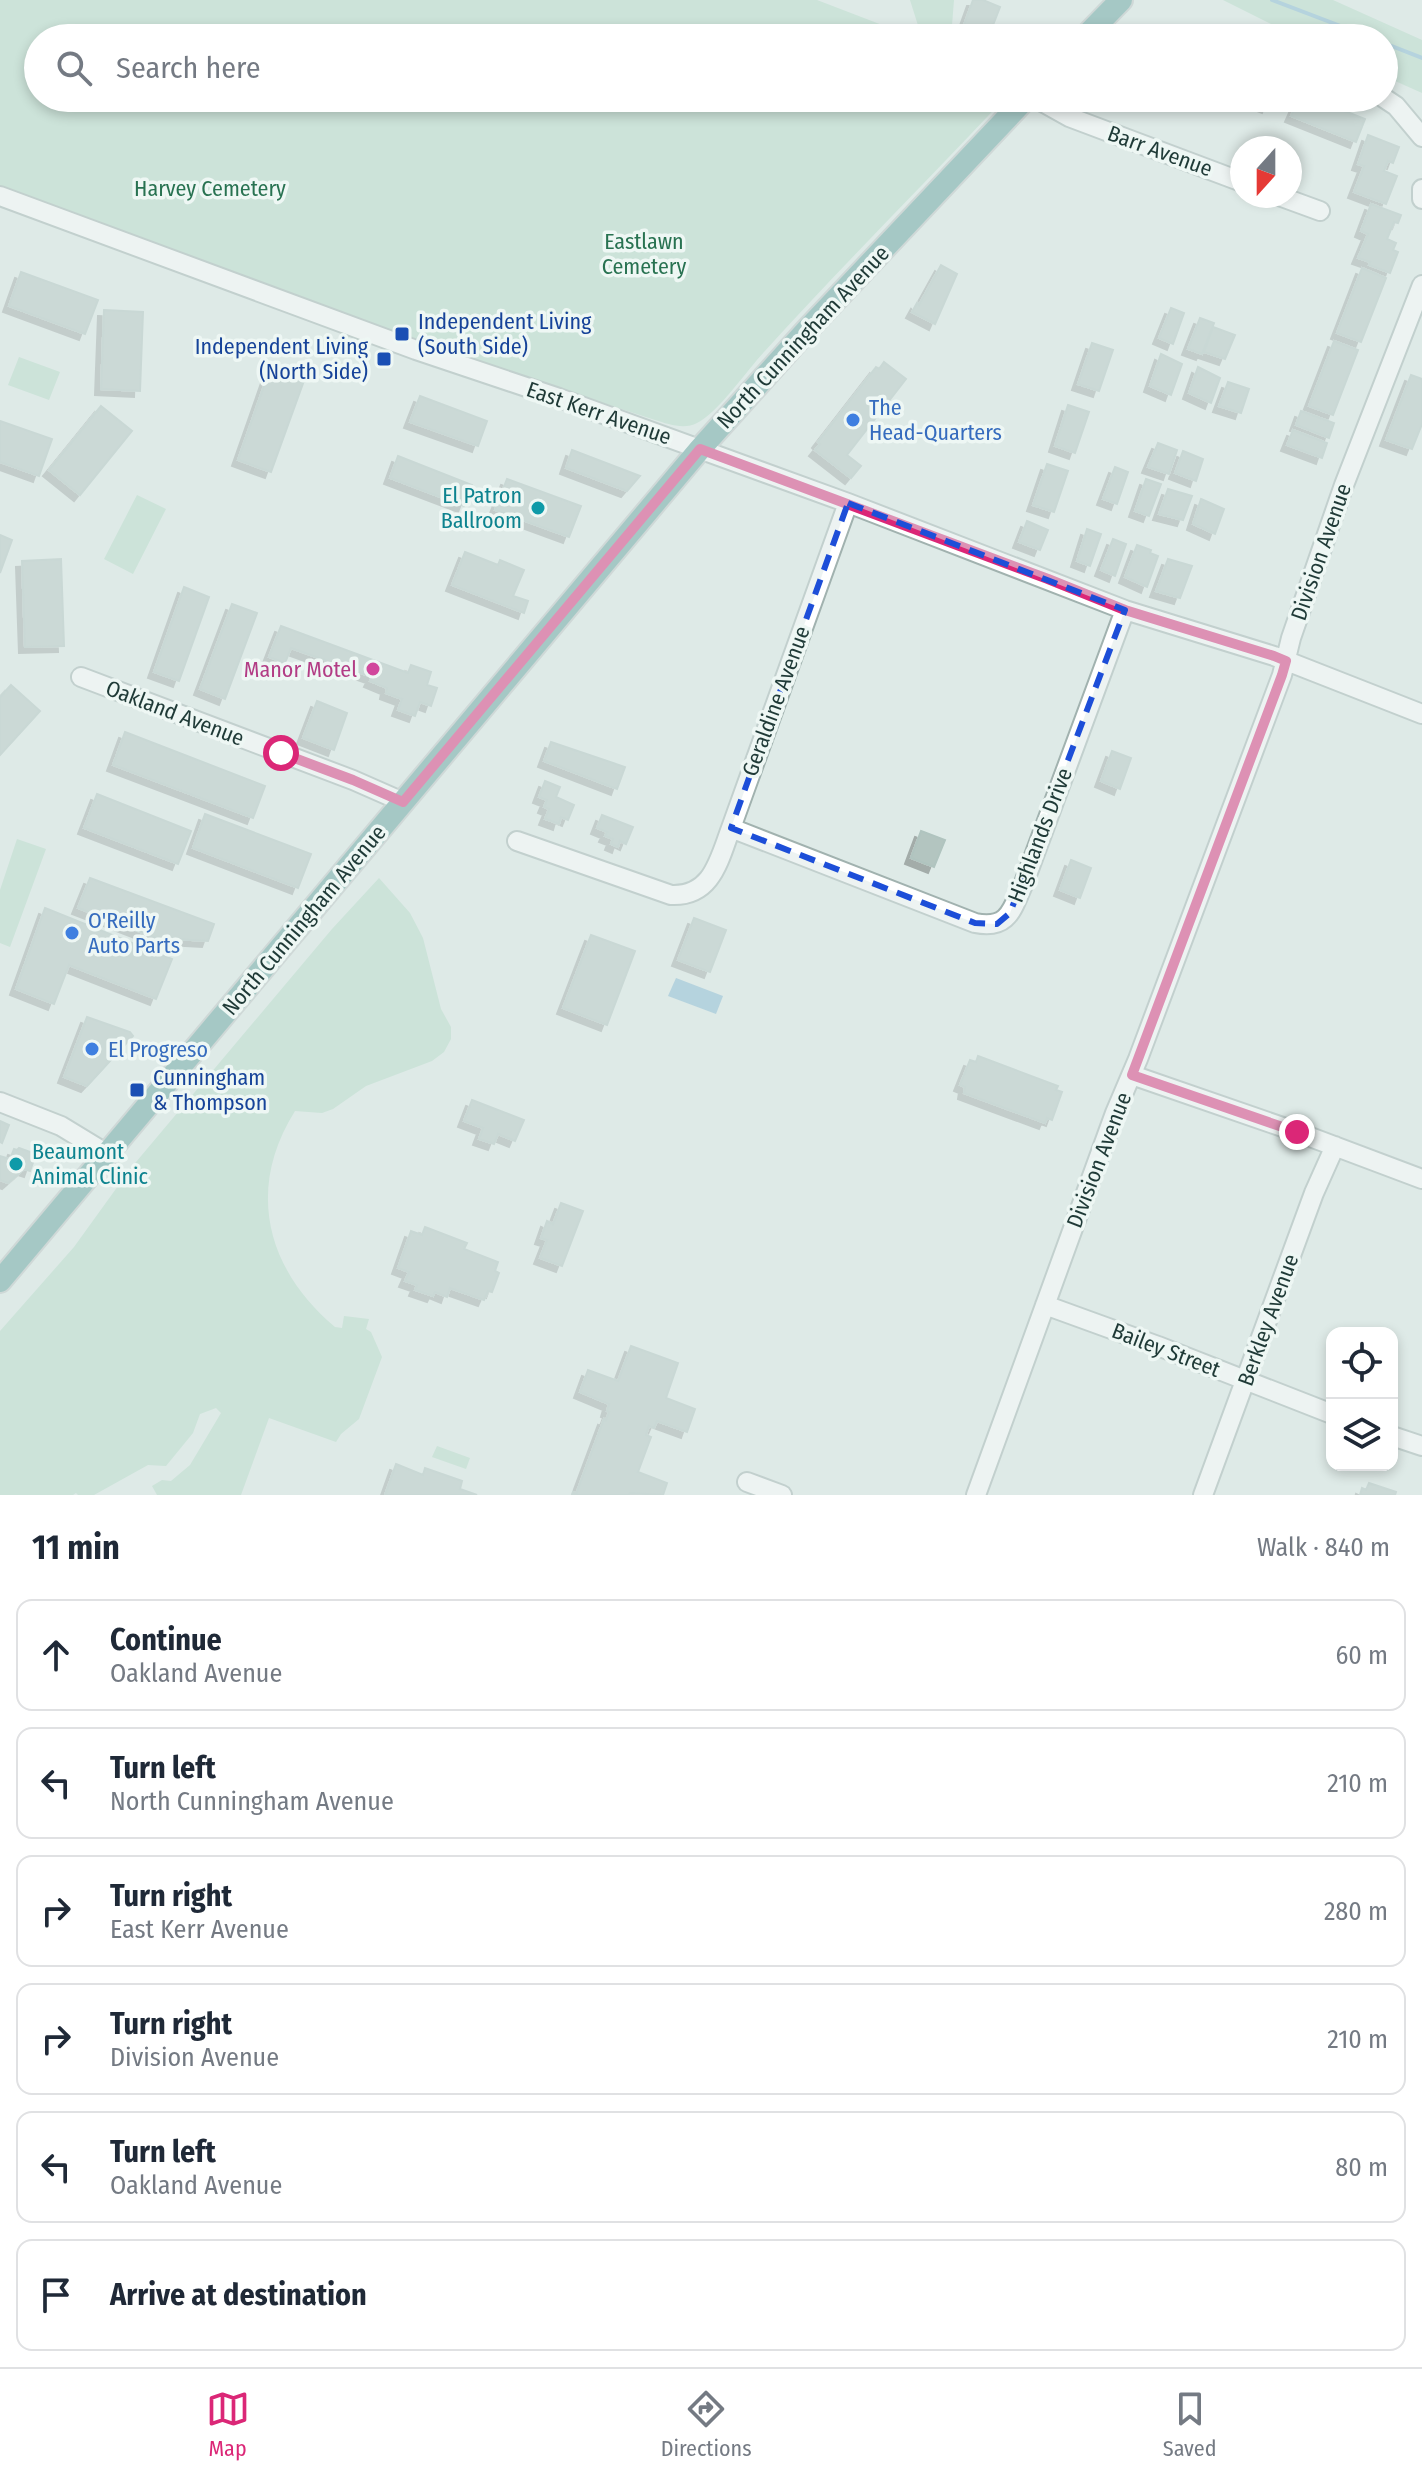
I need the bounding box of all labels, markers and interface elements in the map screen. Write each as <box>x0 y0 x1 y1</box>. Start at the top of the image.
search box <box>24 24 1398 112</box>
icon: search <box>52 46 96 90</box>
text: Search here <box>116 50 261 86</box>
street label: Barr Avenue <box>1104 120 1216 182</box>
north arrow <box>1230 136 1302 208</box>
park label: Harvey Cemetery <box>134 175 286 202</box>
park label: Eastlawn Cemetery <box>602 228 686 280</box>
street label: North Cunningham Avenue <box>711 240 895 434</box>
place label: Independent Living (South Side) <box>418 308 592 360</box>
marker: Independent Living (South Side) <box>393 325 411 343</box>
place label: Independent Living (North Side) <box>195 333 369 385</box>
marker: Independent Living (North Side) <box>375 350 393 368</box>
street label: East Kerr Avenue <box>523 376 675 450</box>
place label: The Head-Quarters <box>869 394 1002 446</box>
marker: The Head-Quarters <box>844 411 862 429</box>
street label: Division Avenue <box>1285 480 1357 624</box>
place label: El Patron Ballroom <box>441 482 522 534</box>
marker: El Patron Ballroom <box>529 499 547 517</box>
street label: Geraldine Avenue <box>736 622 816 780</box>
place label: Manor Motel <box>244 656 357 683</box>
marker: Manor Motel <box>364 660 382 678</box>
street label: Oakland Avenue <box>102 674 248 752</box>
route start <box>263 735 299 771</box>
street label: Highlands Drive <box>1002 764 1078 906</box>
street label: North Cunningham Avenue <box>216 819 392 1021</box>
place label: O'Reilly Auto Parts <box>88 907 180 959</box>
marker: O'Reilly Auto Parts <box>63 924 81 942</box>
place label: El Progreso <box>108 1036 208 1063</box>
marker: El Progreso <box>83 1040 101 1058</box>
place label: Cunningham & Thompson <box>153 1064 267 1116</box>
marker: Cunningham & Thompson <box>128 1081 146 1099</box>
street label: Division Avenue <box>1061 1088 1137 1232</box>
route end <box>1279 1114 1315 1150</box>
place label: Beaumont Animal Clinic <box>32 1138 149 1190</box>
marker: Beaumont Animal Clinic <box>7 1155 25 1173</box>
street label: Berkley Avenue <box>1232 1250 1304 1390</box>
street label: Bailey Street <box>1108 1317 1225 1383</box>
map controls <box>1326 1327 1398 1471</box>
button: locate <box>1326 1327 1398 1399</box>
button: layers <box>1326 1399 1398 1471</box>
text: 11 min <box>32 1527 120 1568</box>
text: Walk · 840 m <box>1257 1532 1390 1563</box>
text: Continue <box>110 1622 222 1658</box>
icon: ahead <box>34 1633 78 1677</box>
text: 60 m <box>1335 1640 1388 1671</box>
text: Oakland Avenue <box>110 1658 282 1689</box>
text: Turn left <box>110 1750 216 1786</box>
icon: left <box>34 1761 78 1805</box>
text: 210 m <box>1327 1768 1388 1799</box>
text: North Cunningham Avenue <box>110 1786 394 1817</box>
text: Turn right <box>110 1878 232 1914</box>
icon: right <box>34 1889 78 1933</box>
text: 280 m <box>1324 1896 1388 1927</box>
text: East Kerr Avenue <box>110 1914 289 1945</box>
text: Turn right <box>110 2006 232 2042</box>
icon: right <box>34 2017 78 2061</box>
text: 210 m <box>1327 2024 1388 2055</box>
text: Division Avenue <box>110 2042 279 2073</box>
text: Turn left <box>110 2134 216 2170</box>
icon: left <box>34 2145 78 2189</box>
text: 80 m <box>1335 2152 1388 2183</box>
text: Oakland Avenue <box>110 2170 282 2201</box>
icon: arrive <box>34 2273 78 2317</box>
text: Arrive at destination <box>110 2277 367 2313</box>
tab: Map <box>206 2387 250 2462</box>
tab: Directions <box>661 2387 752 2462</box>
tab: Saved <box>1163 2387 1216 2462</box>

